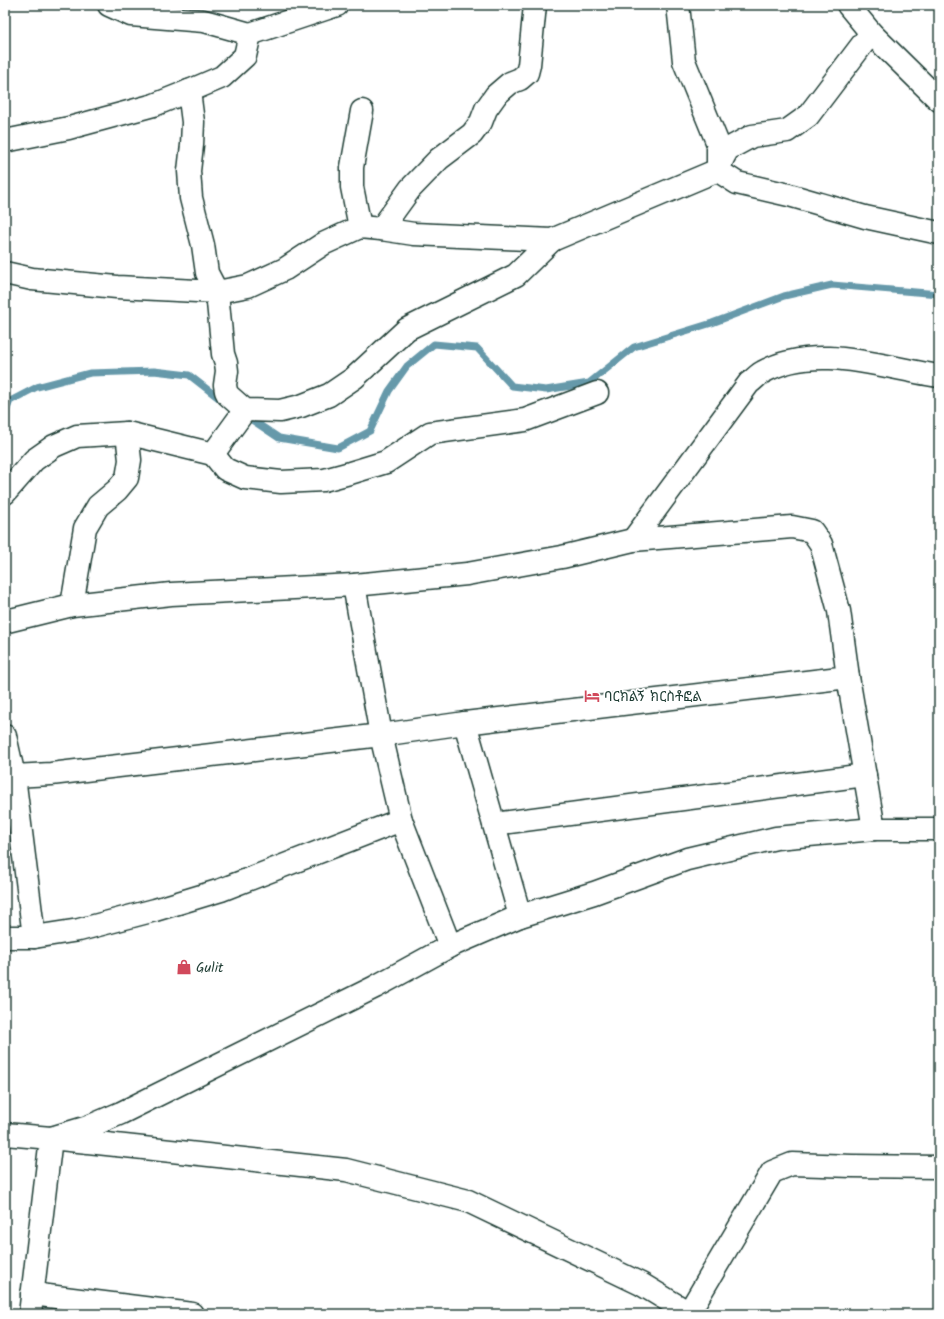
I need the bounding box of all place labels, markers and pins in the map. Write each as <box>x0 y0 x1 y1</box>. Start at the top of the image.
place label: ባርክልኝ ክርስቶፎል <box>604 686 703 708</box>
hotel icon: ባርክልኝ ክርስቶፎል <box>583 687 601 705</box>
place label: Gulit <box>196 957 224 979</box>
shop icon: Gulit <box>175 958 193 976</box>

